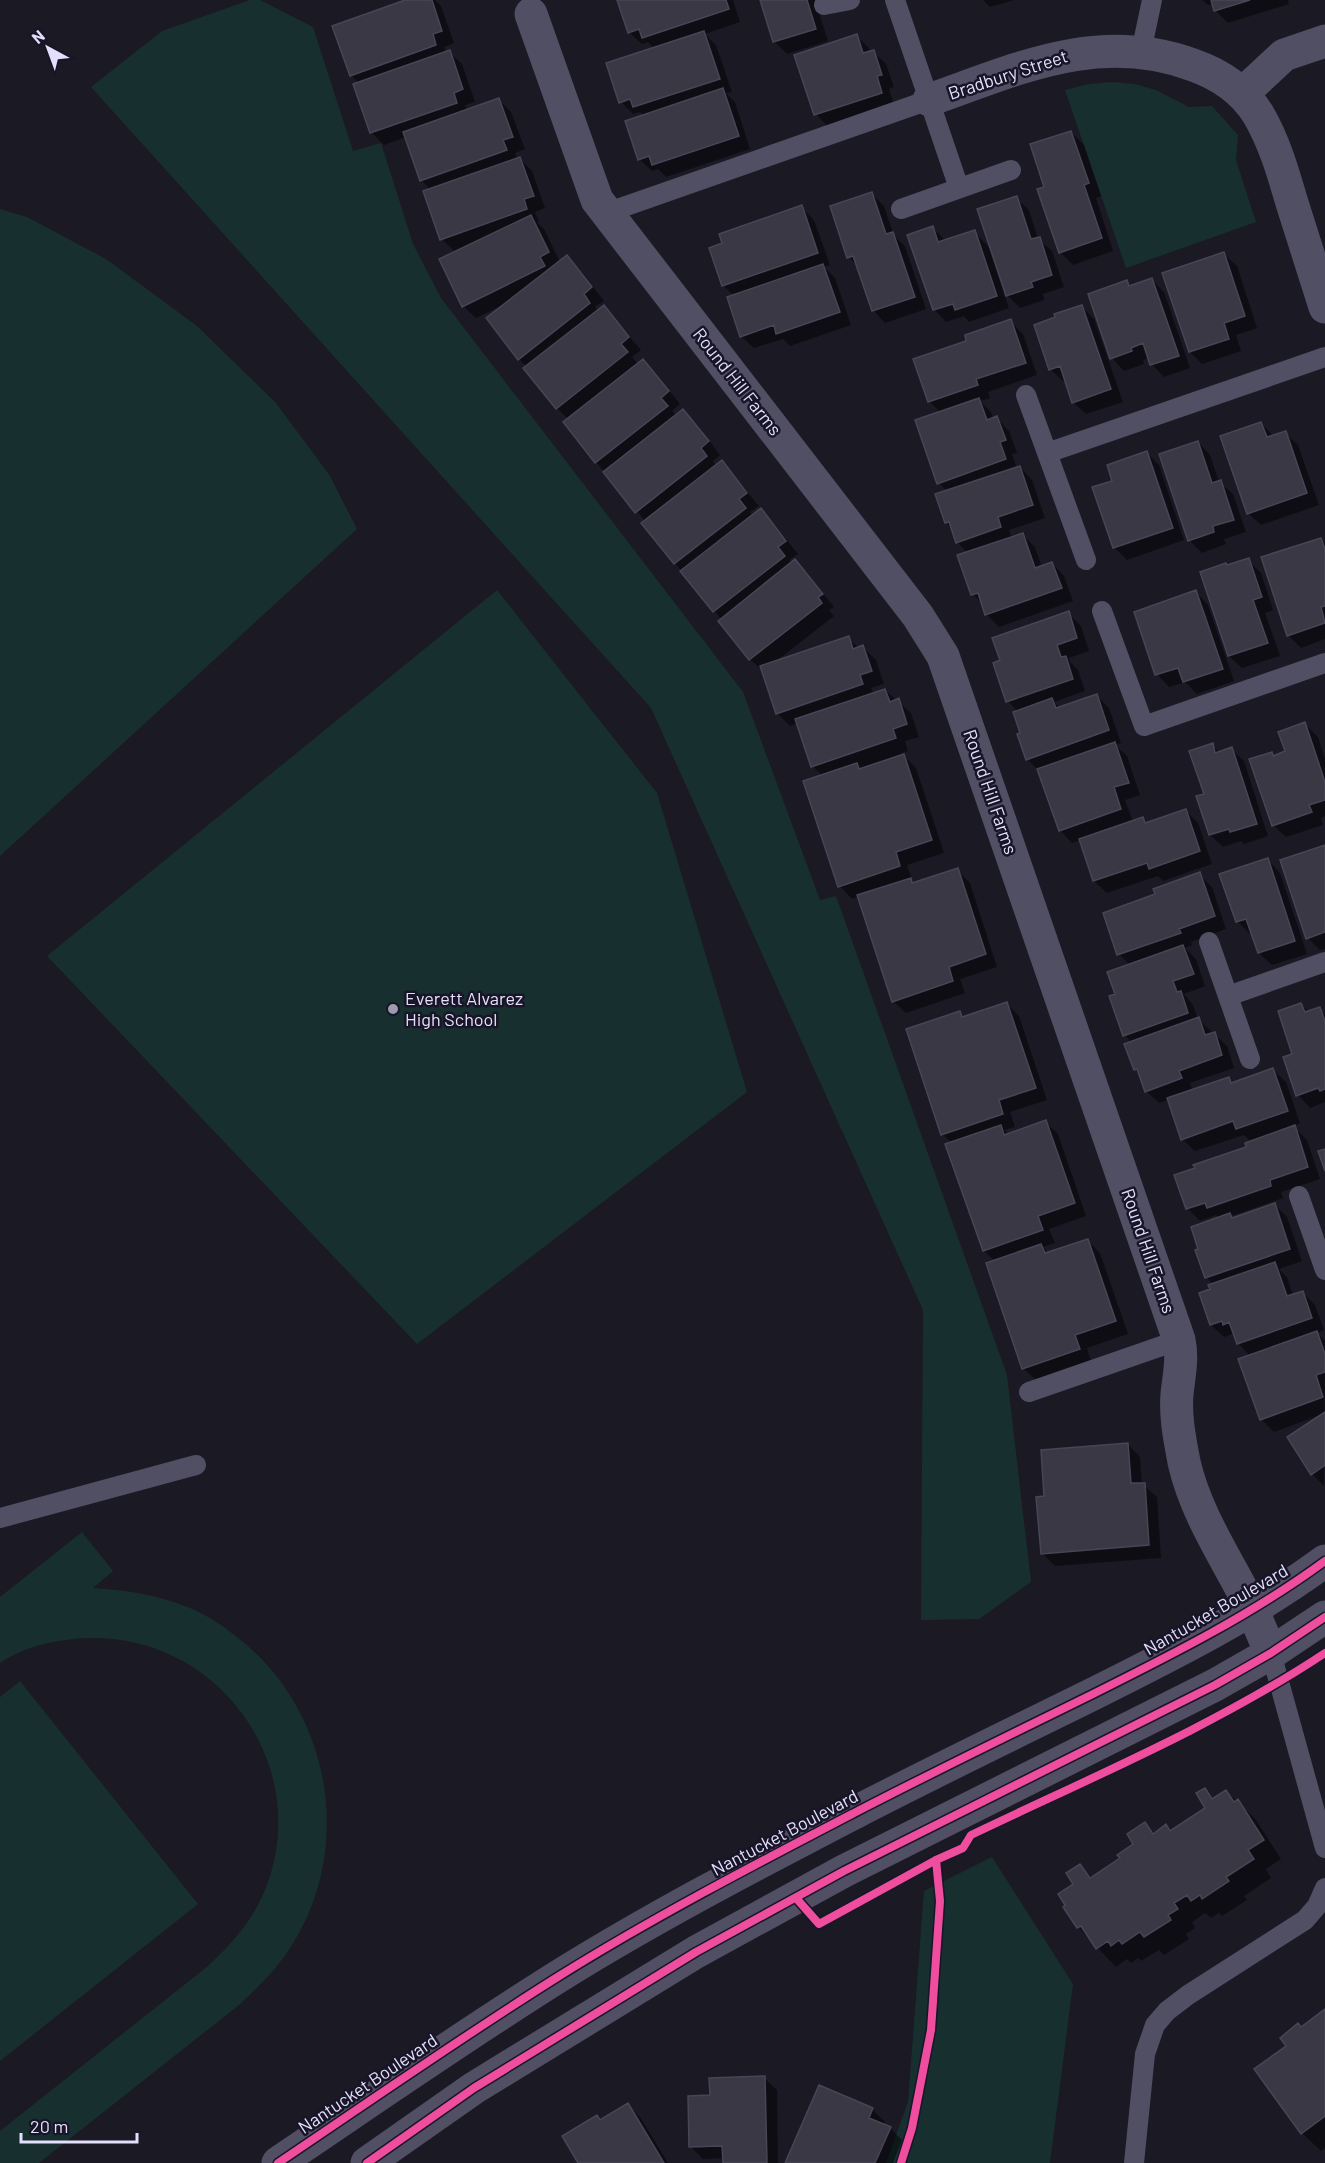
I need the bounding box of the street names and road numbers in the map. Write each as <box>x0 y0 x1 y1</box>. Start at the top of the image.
street label: Bradbury Street <box>945 44 1070 104</box>
street label: Round Hill Farms <box>689 323 787 440</box>
street label: Round Hill Farms <box>959 726 1023 857</box>
street label: Round Hill Farms <box>1117 1185 1181 1316</box>
street label: Nantucket Boulevard <box>1139 1559 1292 1659</box>
street label: Nantucket Boulevard <box>707 1784 862 1880</box>
street label: Nantucket Boulevard <box>294 2028 441 2138</box>

